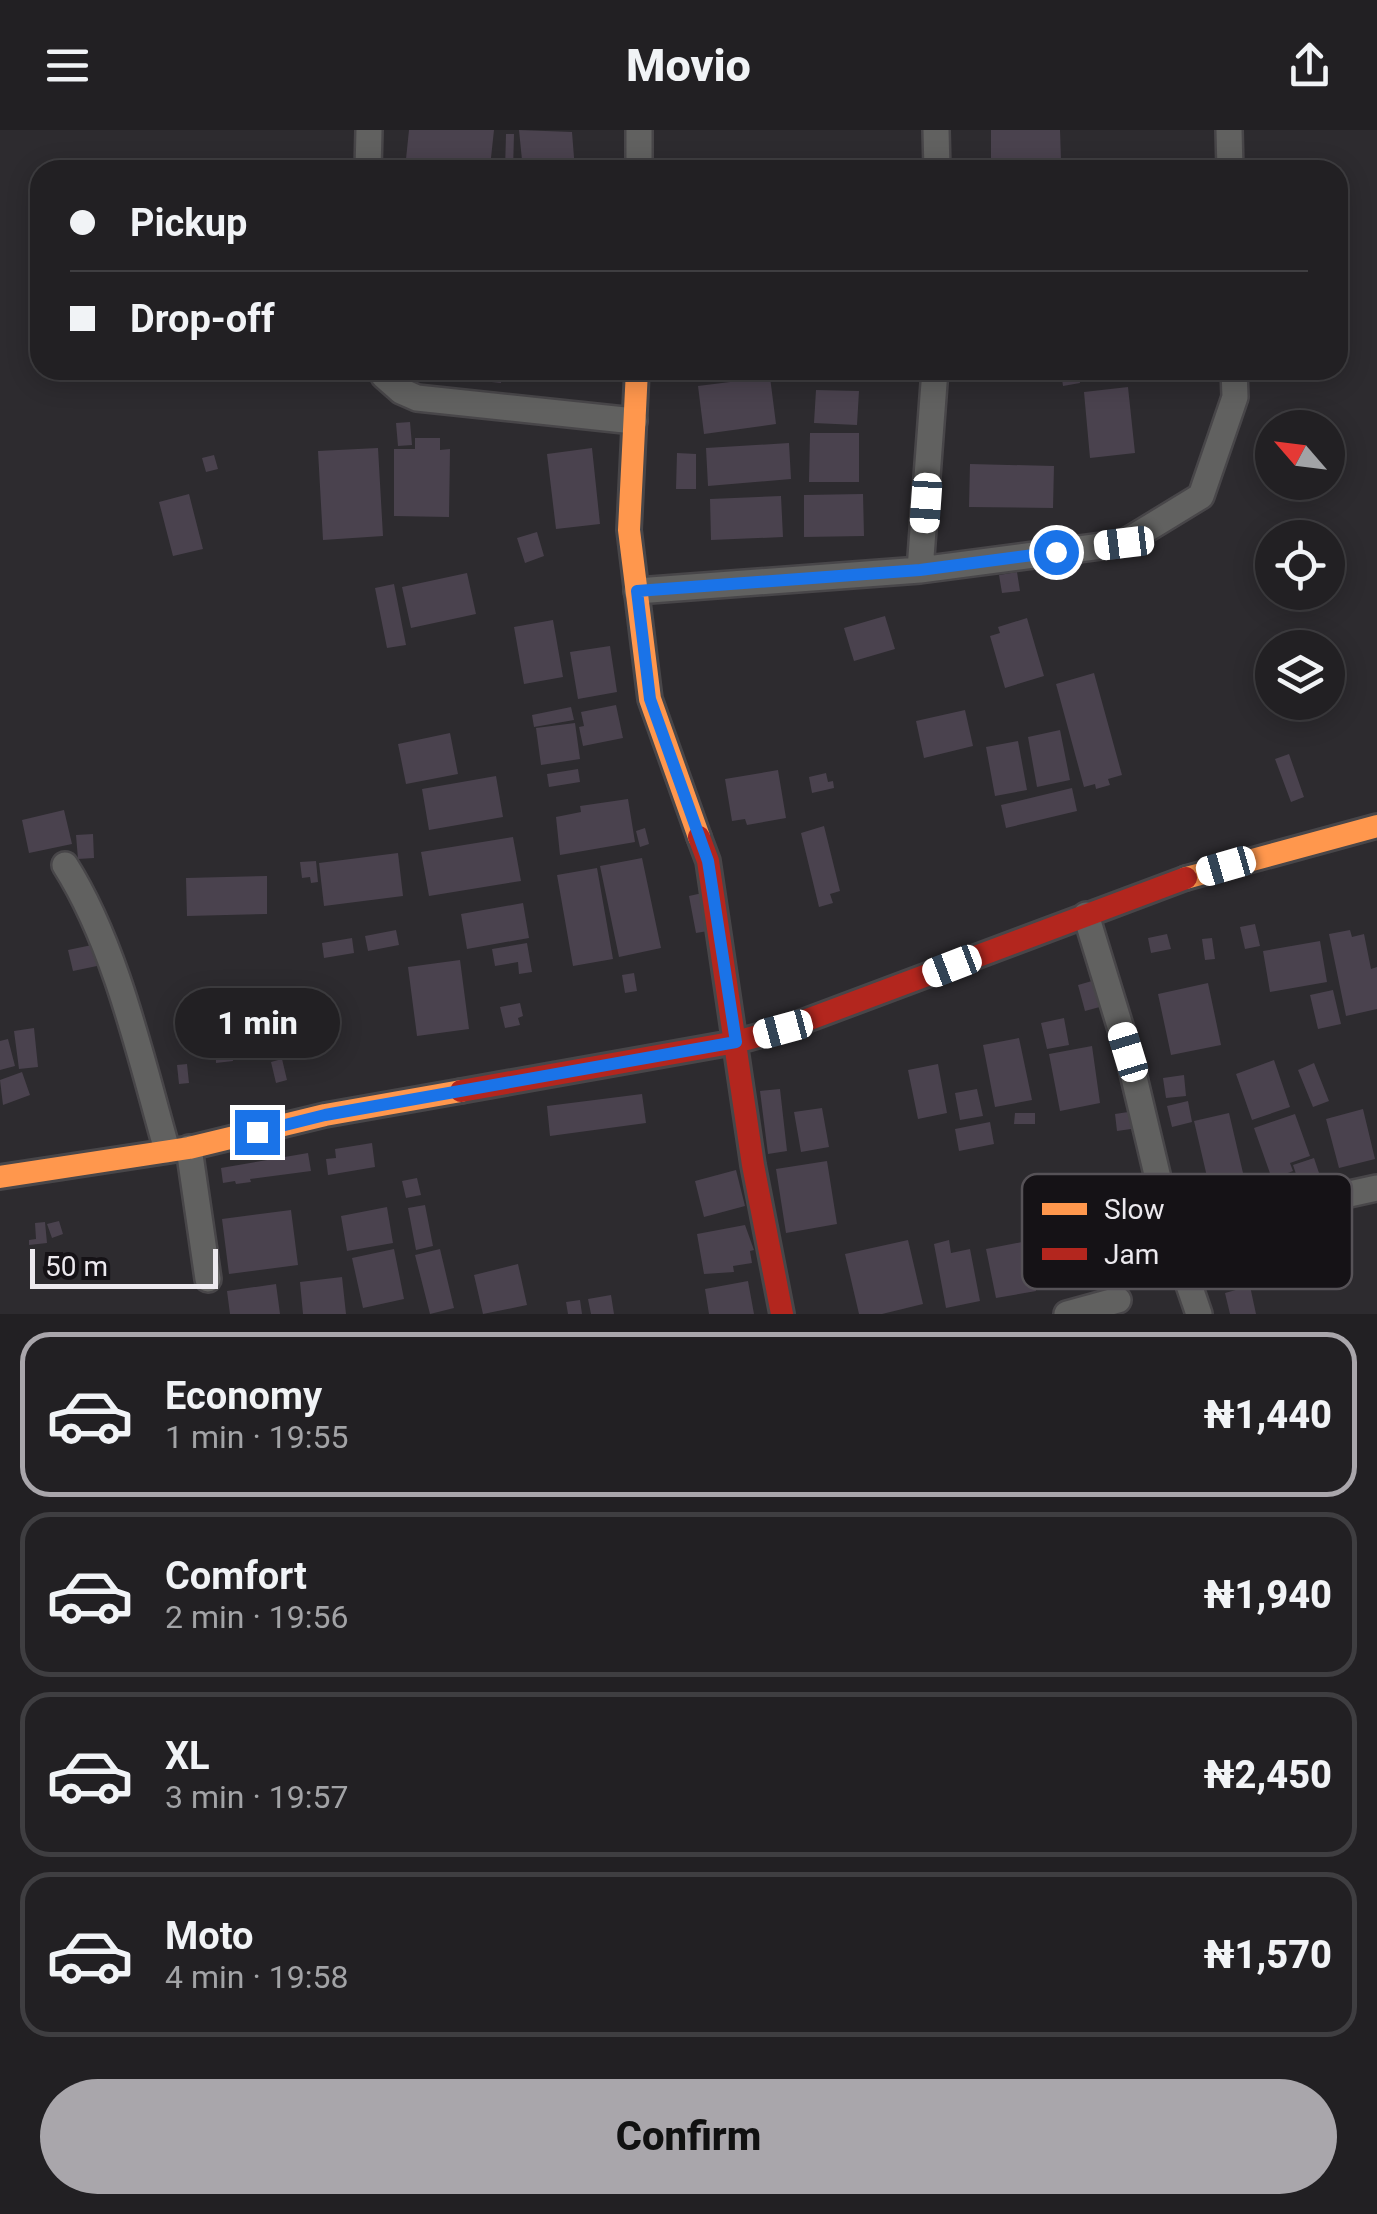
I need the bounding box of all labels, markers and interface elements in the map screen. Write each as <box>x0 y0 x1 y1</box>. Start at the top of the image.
icon: menu <box>40 38 95 93</box>
icon: share <box>1282 38 1337 93</box>
text: Movio <box>626 39 751 92</box>
text: Pickup <box>130 201 247 245</box>
text: Drop-off <box>130 297 275 341</box>
north arrow <box>1255 410 1345 500</box>
map controls <box>1255 410 1345 720</box>
car <box>909 472 943 534</box>
button: locate <box>1255 520 1345 610</box>
car <box>1092 524 1156 562</box>
route start <box>1034 530 1079 575</box>
button: layers <box>1255 630 1345 720</box>
car <box>1193 843 1259 889</box>
car <box>919 941 985 991</box>
callout: 1 min <box>174 987 340 1057</box>
text: 1 min <box>217 1004 298 1042</box>
car <box>750 1007 816 1051</box>
car <box>1105 1019 1151 1085</box>
route end <box>235 1110 280 1155</box>
legend <box>1022 1174 1352 1289</box>
text: Slow <box>1104 1193 1164 1226</box>
text: Jam <box>1104 1238 1159 1271</box>
scale bar <box>30 1244 218 1288</box>
text: 50 m <box>45 1250 108 1283</box>
icon: car <box>45 1370 135 1460</box>
text: Economy <box>165 1374 322 1418</box>
text: ₦1,440 <box>1203 1393 1332 1437</box>
text: 1 min · 19:55 <box>165 1418 348 1456</box>
icon: car <box>45 1550 135 1640</box>
text: Comfort <box>165 1554 307 1598</box>
text: ₦1,940 <box>1203 1573 1332 1617</box>
text: 2 min · 19:56 <box>165 1598 348 1636</box>
icon: car <box>45 1730 135 1820</box>
text: XL <box>165 1734 210 1778</box>
text: ₦2,450 <box>1203 1753 1332 1797</box>
text: 3 min · 19:57 <box>165 1778 348 1816</box>
icon: car <box>45 1910 135 2000</box>
text: Moto <box>165 1914 254 1958</box>
text: ₦1,570 <box>1203 1933 1332 1977</box>
text: 4 min · 19:58 <box>165 1958 348 1996</box>
button: Confirm <box>40 2079 1337 2194</box>

